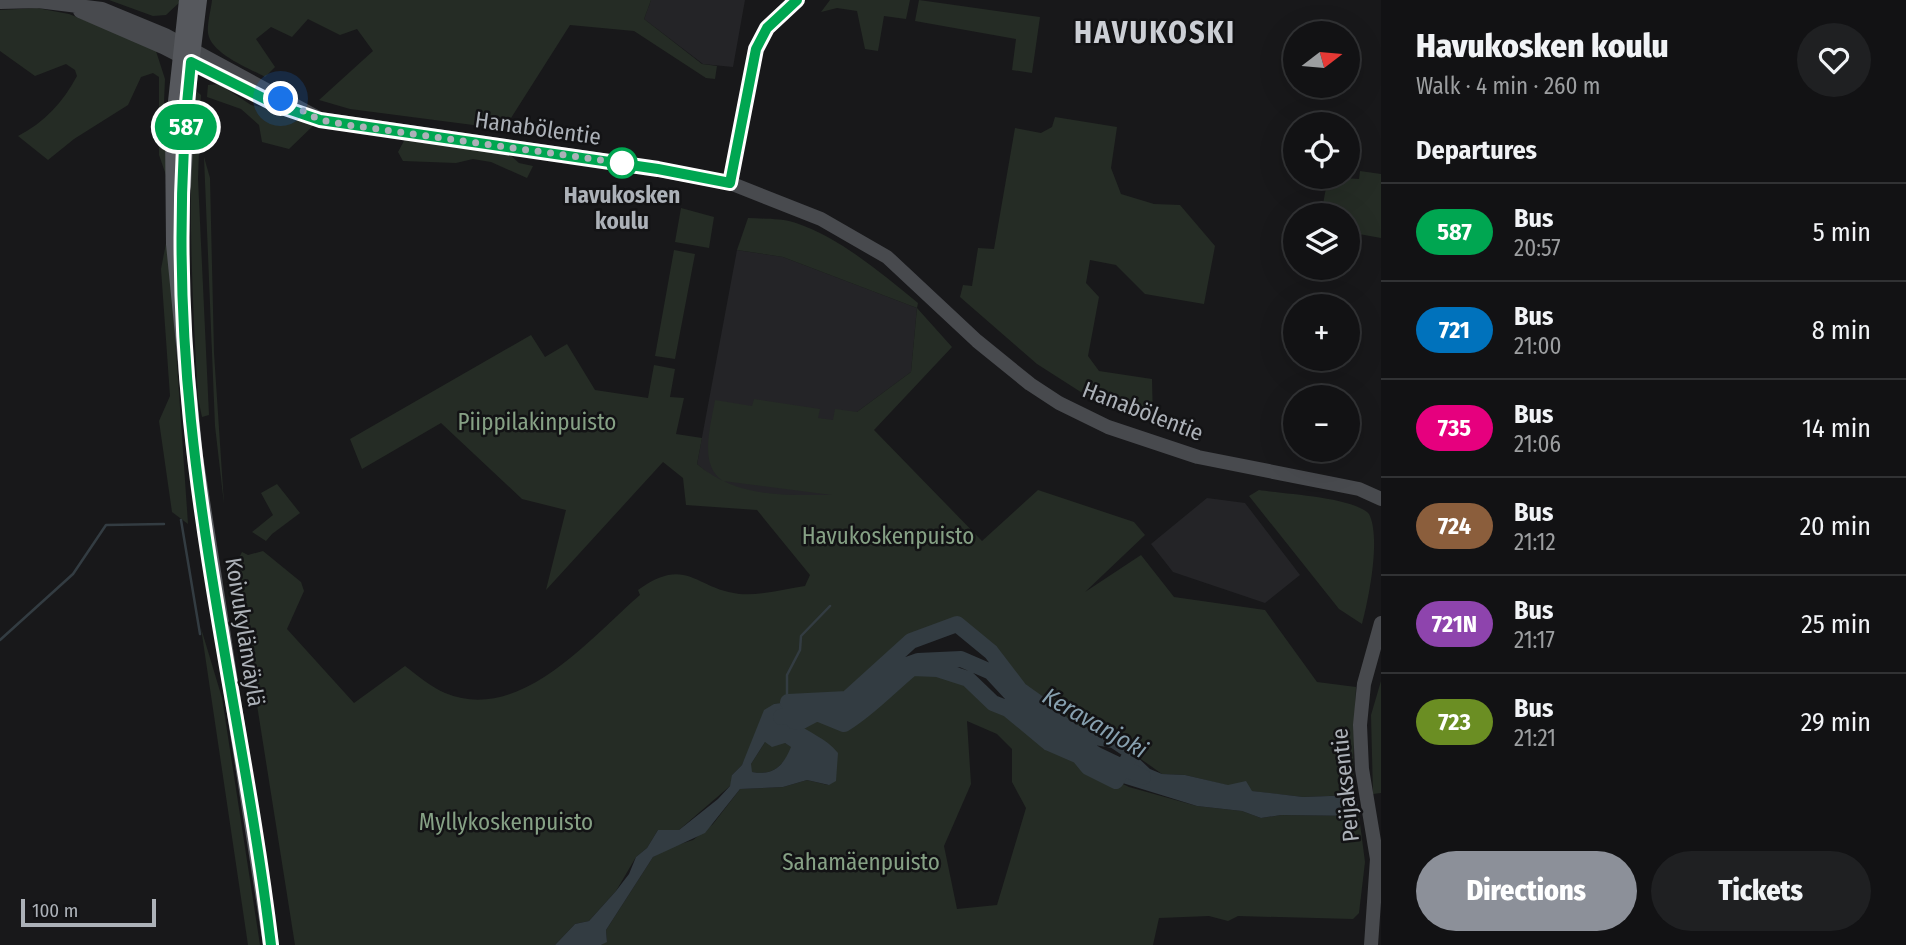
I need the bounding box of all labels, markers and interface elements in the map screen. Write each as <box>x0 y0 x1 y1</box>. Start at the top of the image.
district label: HAVUKOSKI <box>1074 15 1236 51</box>
north arrow <box>1283 21 1360 98</box>
map controls <box>1283 21 1360 462</box>
button: heart <box>1797 23 1871 97</box>
text: Havukosken koulu <box>1416 26 1669 66</box>
text: Walk · 4 min · 260 m <box>1416 72 1601 100</box>
your location <box>263 81 298 116</box>
line badge: 587 <box>146 104 226 150</box>
street label: Hanabölentie <box>473 105 603 151</box>
button: locate <box>1283 112 1360 189</box>
text: 587 <box>169 113 203 141</box>
text: Departures <box>1416 135 1537 166</box>
marker: Havukosken koulu <box>607 148 637 178</box>
place label: Havukosken koulu <box>564 181 680 235</box>
button: layers <box>1283 203 1360 280</box>
text: Bus <box>1514 203 1553 234</box>
text: 5 min <box>1813 217 1871 248</box>
text: 587 <box>1437 218 1472 246</box>
text: 20:57 <box>1514 234 1560 262</box>
button: + <box>1283 294 1360 371</box>
text: Bus <box>1514 301 1553 332</box>
text: 8 min <box>1812 315 1871 346</box>
text: 721 <box>1439 316 1470 344</box>
text: 21:00 <box>1514 332 1561 360</box>
street label: Hanabölentie <box>1079 375 1207 447</box>
button: − <box>1283 385 1360 462</box>
text: Bus <box>1514 399 1553 430</box>
park label: Piippilakinpuisto <box>458 408 616 436</box>
text: 14 min <box>1802 413 1871 444</box>
text: 735 <box>1438 414 1471 442</box>
text: 21:06 <box>1514 430 1561 458</box>
text: Bus <box>1514 497 1553 528</box>
text: 20 min <box>1800 511 1871 542</box>
text: 724 <box>1438 512 1471 540</box>
park label: Havukoskenpuisto <box>802 522 974 550</box>
text: 21:12 <box>1514 528 1556 556</box>
street label: Koivukylänväylä <box>219 555 271 709</box>
text: Bus <box>1514 595 1553 626</box>
text: 25 min <box>1801 609 1871 640</box>
text: 721N <box>1432 610 1477 638</box>
text: 21:17 <box>1514 626 1555 654</box>
water label: Keravanjoki <box>1038 682 1152 764</box>
text: Bus <box>1514 693 1553 724</box>
text: 29 min <box>1801 707 1871 738</box>
text: 723 <box>1438 708 1471 736</box>
text: 21:21 <box>1514 724 1556 752</box>
street label: Peijaksentie <box>1325 727 1365 843</box>
park label: Myllykoskenpuisto <box>419 808 593 836</box>
park label: Sahamäenpuisto <box>782 848 940 876</box>
button: Directions <box>1416 851 1637 931</box>
button: Tickets <box>1651 851 1871 931</box>
scale bar <box>21 896 156 928</box>
text: 100 m <box>32 899 78 922</box>

